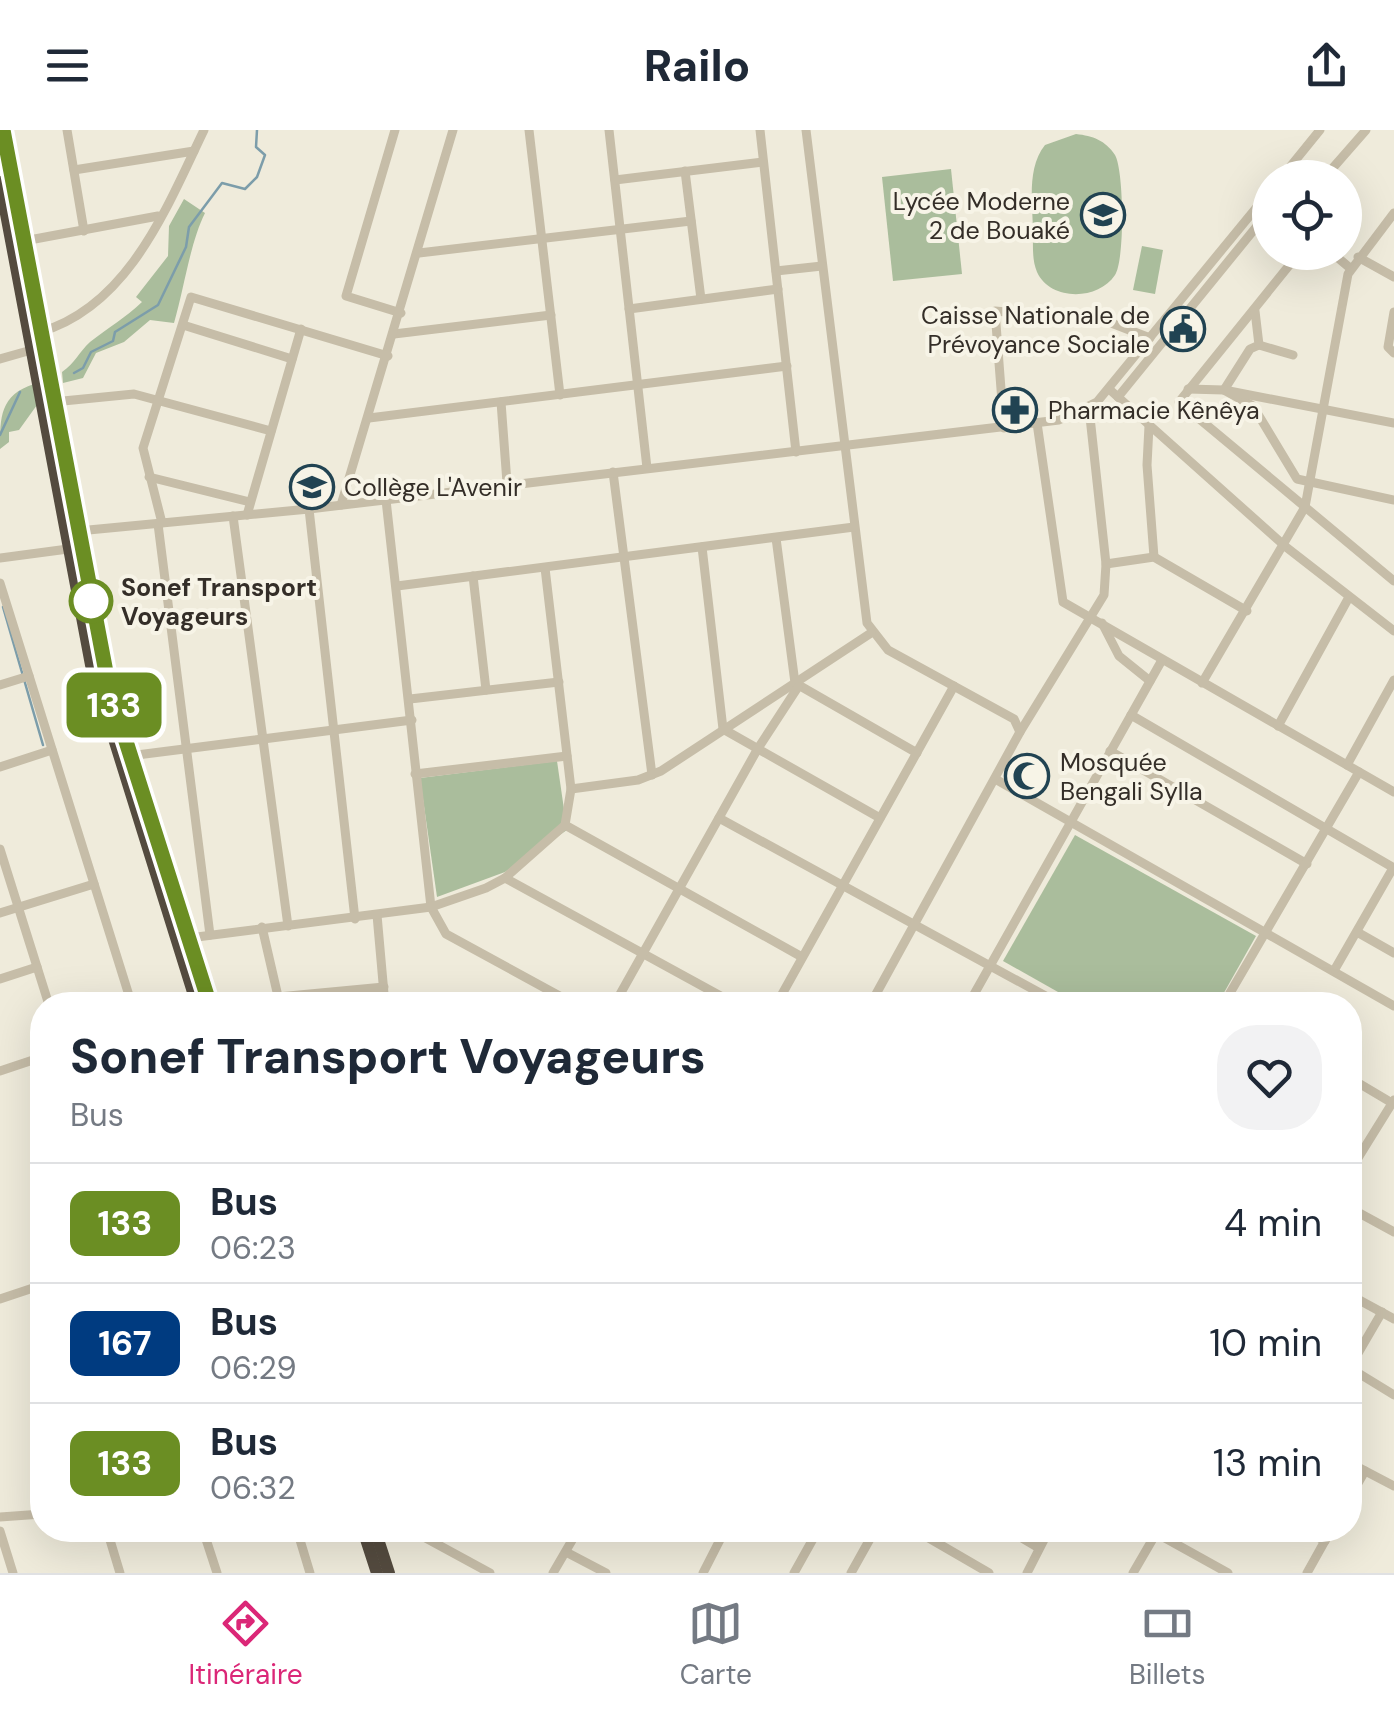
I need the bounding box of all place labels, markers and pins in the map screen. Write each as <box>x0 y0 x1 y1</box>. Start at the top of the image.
place label: Lycée Moderne 2 de Bouaké <box>893 185 1070 247</box>
school or university icon: Lycée Moderne 2 de Bouaké <box>1080 192 1126 238</box>
place label: Caisse Nationale de Prévoyance Sociale <box>921 299 1150 361</box>
public building icon: Caisse Nationale de Prévoyance Sociale <box>1160 306 1206 352</box>
pharmacy icon: Pharmacie Kênêya <box>992 387 1038 433</box>
place label: Pharmacie Kênêya <box>1048 394 1260 427</box>
school or university icon: Collège L'Avenir <box>289 464 335 510</box>
place label: Collège L'Avenir <box>344 471 522 504</box>
place label: Sonef Transport Voyageurs <box>121 571 317 633</box>
marker: Sonef Transport Voyageurs <box>70 580 112 622</box>
place label: Mosquée Bengali Sylla <box>1060 746 1203 808</box>
mosque icon: Mosquée Bengali Sylla <box>1004 753 1050 799</box>

